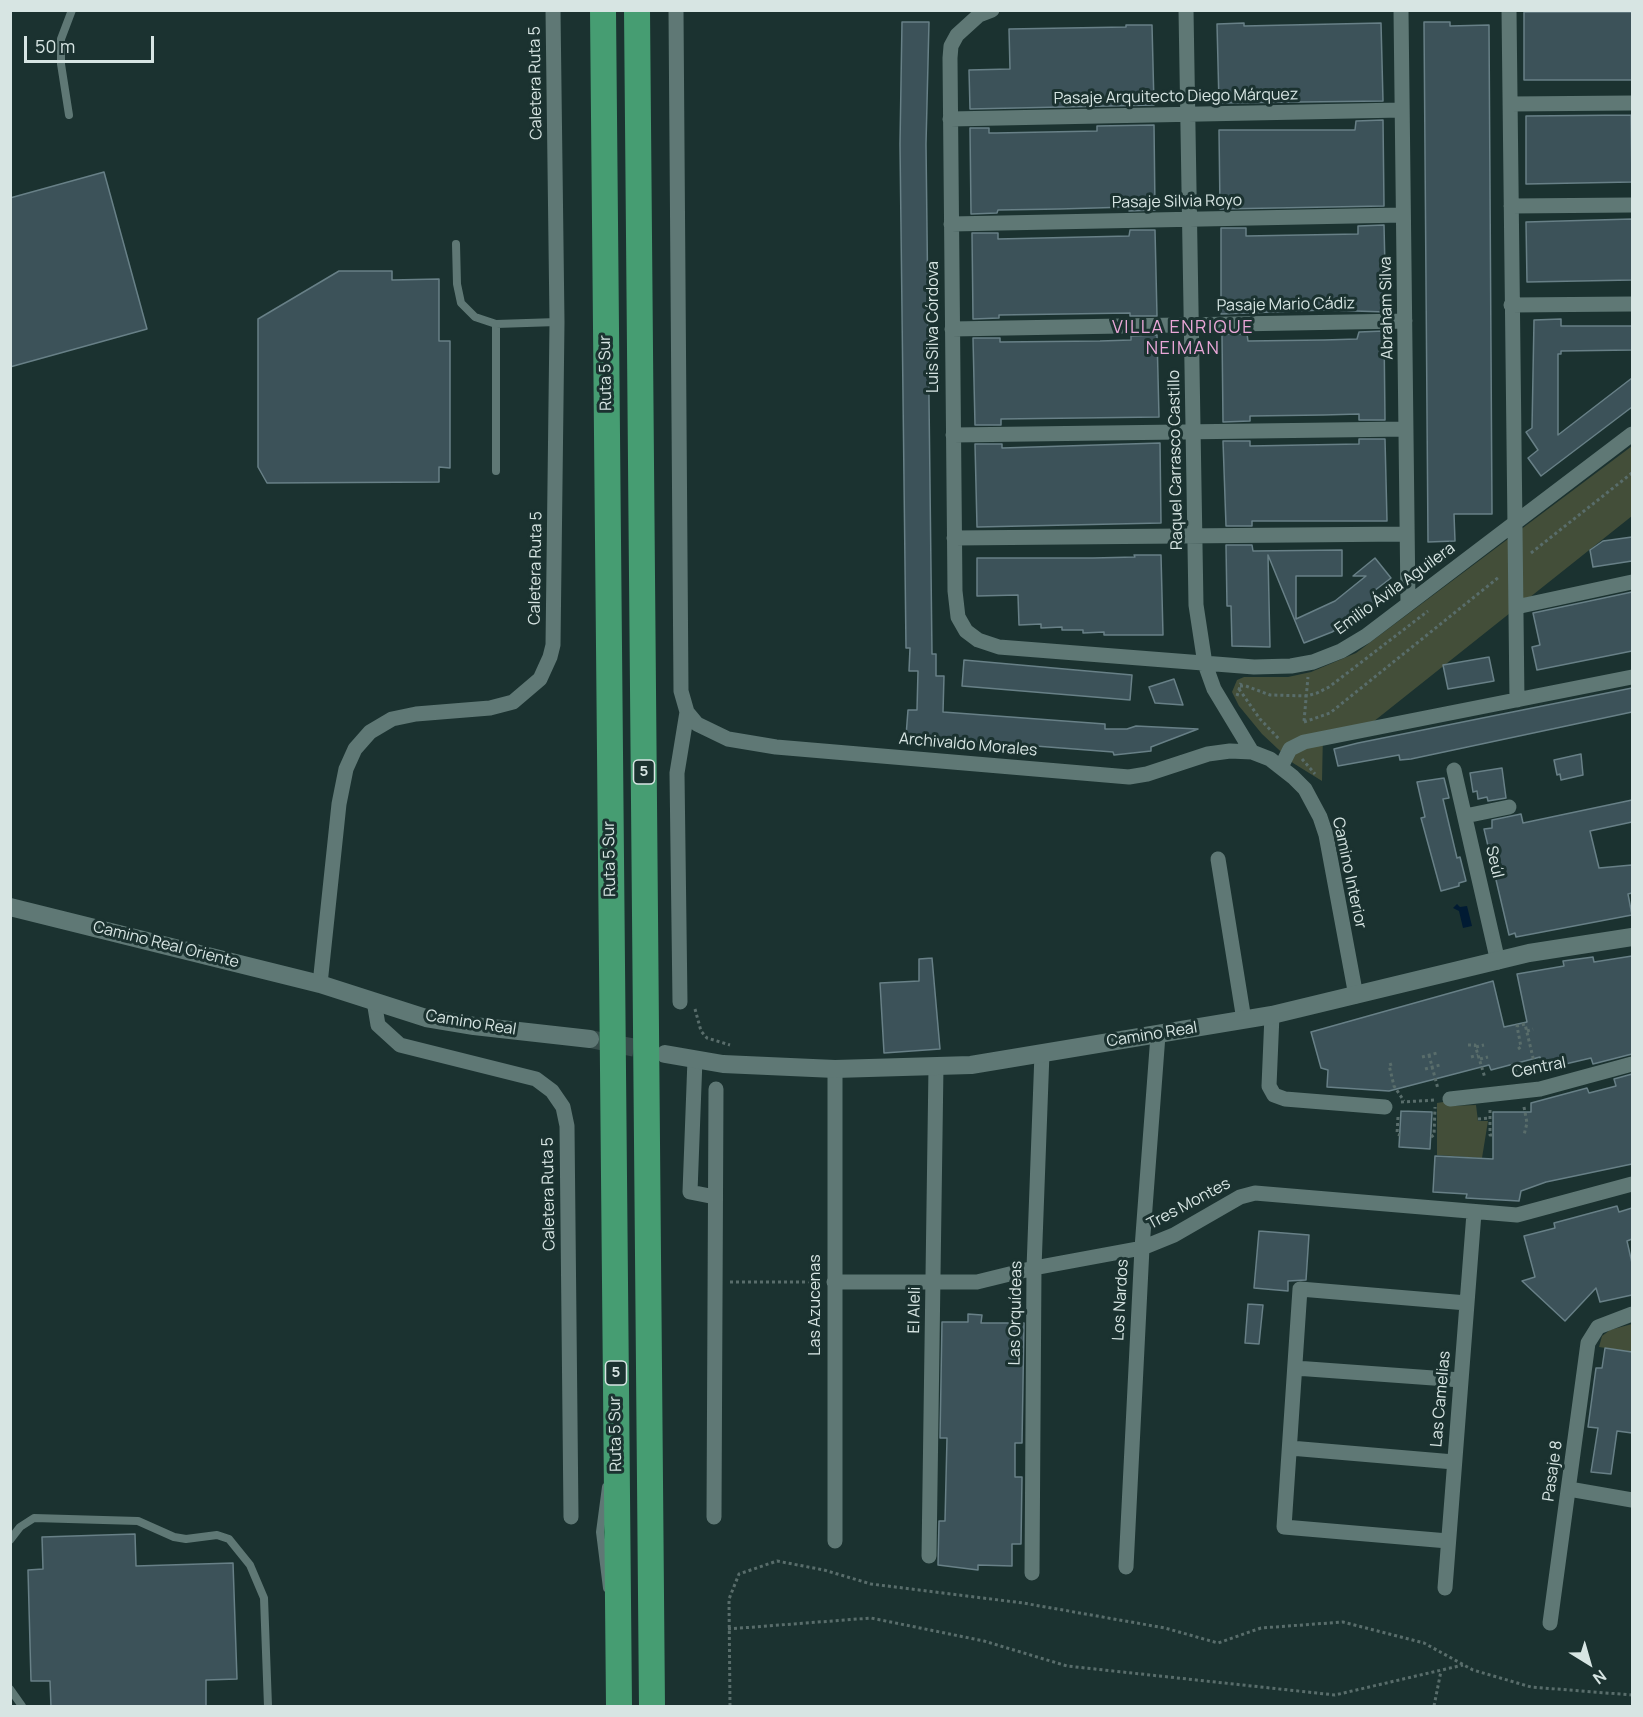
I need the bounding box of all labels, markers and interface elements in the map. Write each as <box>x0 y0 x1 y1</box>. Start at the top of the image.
scale bar <box>27 24 158 62</box>
street label: Caletera Ruta 5 <box>525 26 547 140</box>
text: 50 m <box>35 34 75 58</box>
street label: Pasaje Arquitecto Diego Márquez <box>1054 85 1298 109</box>
street label: Pasaje Silvia Royo <box>1112 191 1242 213</box>
street label: Abraham Silva <box>1377 256 1397 360</box>
street label: Luis Silva Córdova <box>924 261 944 393</box>
street label: Pasaje Mario Cádiz <box>1217 294 1355 316</box>
district label: VILLA ENRIQUE NEIMAN <box>1112 317 1254 360</box>
street label: Ruta 5 Sur <box>596 335 616 411</box>
street label: Raquel Carrasco Castillo <box>1165 370 1187 550</box>
street label: Caletera Ruta 5 <box>525 511 547 625</box>
street label: Emilio Ávila Aguilera <box>1331 539 1459 639</box>
street label: Archivaldo Morales <box>898 729 1038 761</box>
road number: 5 <box>634 760 654 784</box>
street label: Camino Interior <box>1328 816 1370 930</box>
street label: Ruta 5 Sur <box>600 821 620 897</box>
street label: Seúl <box>1481 844 1507 880</box>
street label: Camino Real Oriente <box>91 918 241 972</box>
street label: Camino Real <box>424 1006 518 1040</box>
street label: Camino Real <box>1105 1018 1199 1052</box>
street label: Central <box>1510 1053 1568 1083</box>
street label: Caletera Ruta 5 <box>538 1137 560 1251</box>
street label: Tres Montes <box>1144 1174 1234 1234</box>
street label: Las Azucenas <box>806 1254 826 1356</box>
street label: Los Nardos <box>1109 1259 1133 1341</box>
street label: Las Orquídeas <box>1005 1261 1027 1365</box>
street label: El Aleli <box>905 1286 925 1334</box>
street label: Las Camelias <box>1427 1350 1455 1448</box>
road number: 5 <box>606 1361 626 1385</box>
street label: Ruta 5 Sur <box>606 1396 626 1472</box>
street label: Pasaje 8 <box>1539 1439 1567 1503</box>
north arrow <box>1559 1633 1619 1693</box>
text: N <box>1589 1665 1611 1690</box>

